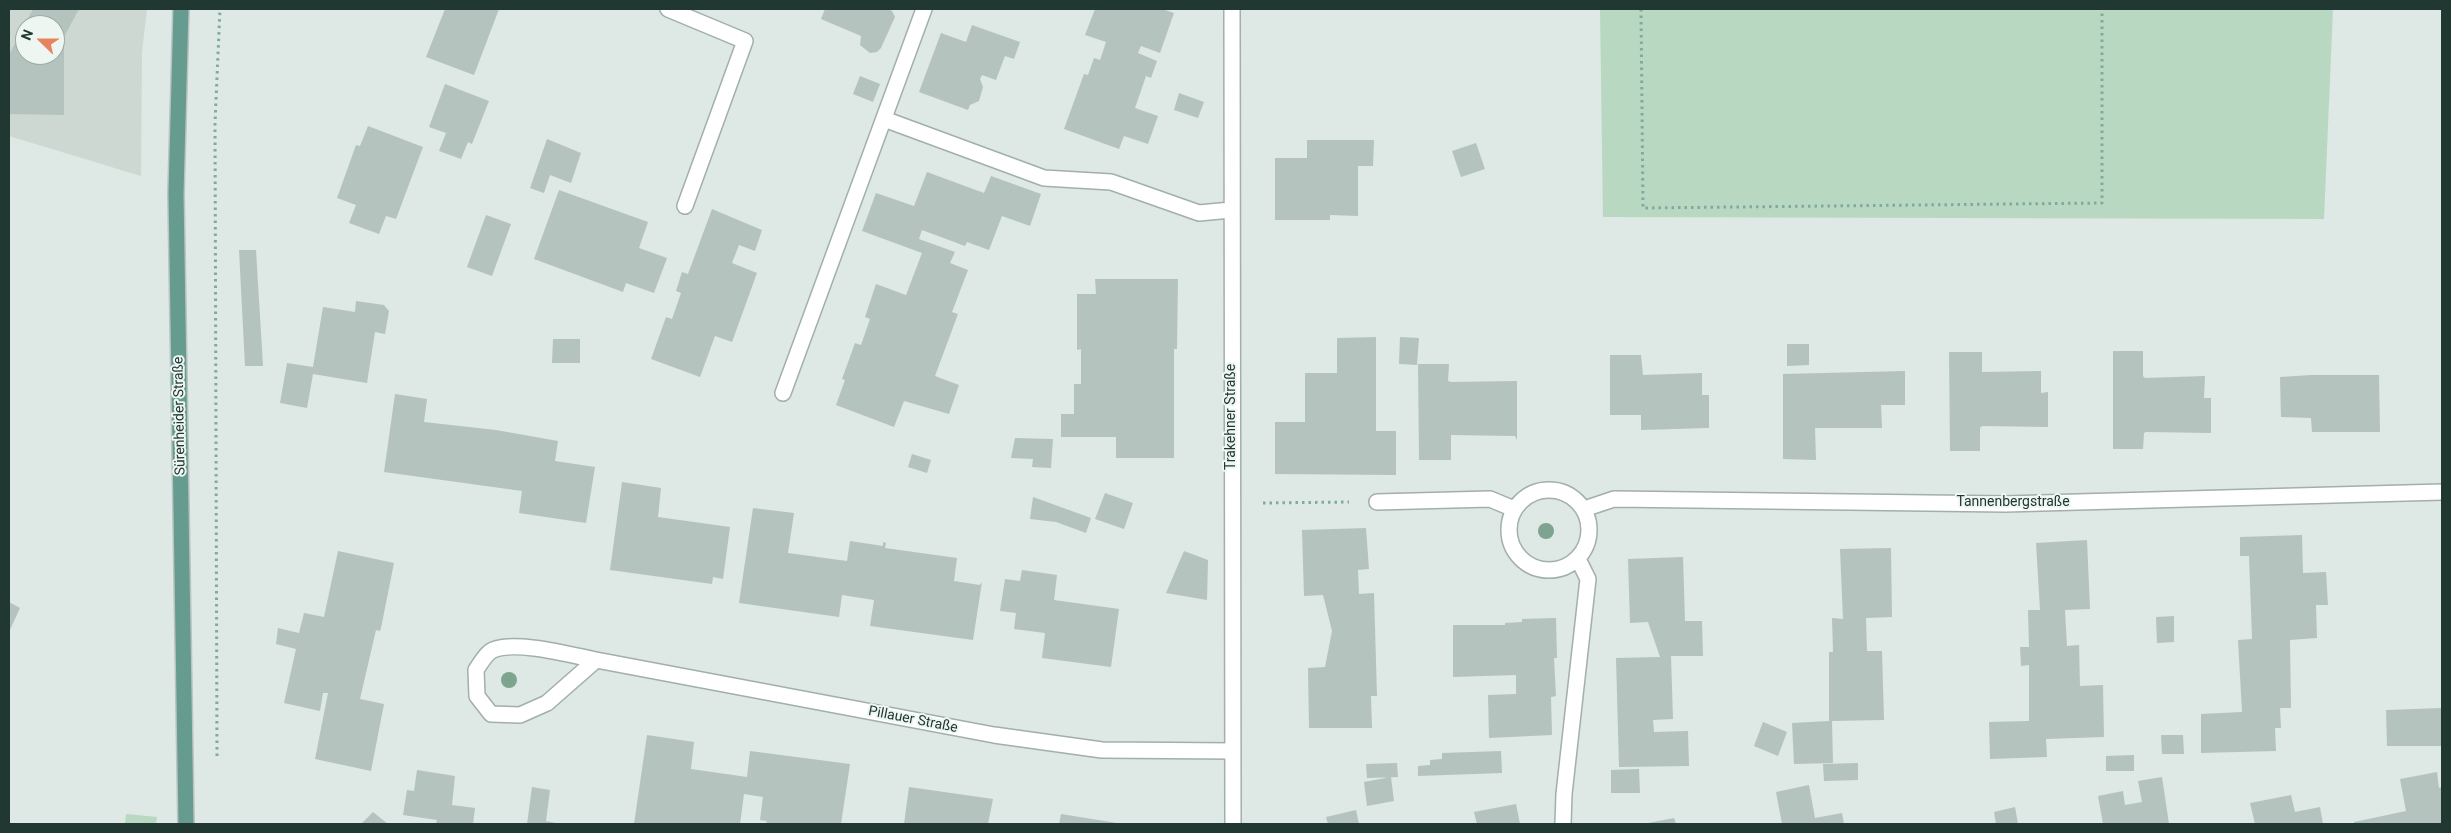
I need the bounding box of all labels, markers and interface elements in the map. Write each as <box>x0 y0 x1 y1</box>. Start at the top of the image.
north arrow <box>15 15 65 65</box>
text: N <box>18 27 36 42</box>
street label: Sürenheider Straße <box>171 357 189 475</box>
street label: Trakehner Straße <box>1223 364 1239 470</box>
street label: Tannenbergstraße <box>1956 494 2070 510</box>
street label: Pillauer Straße <box>867 703 959 737</box>

